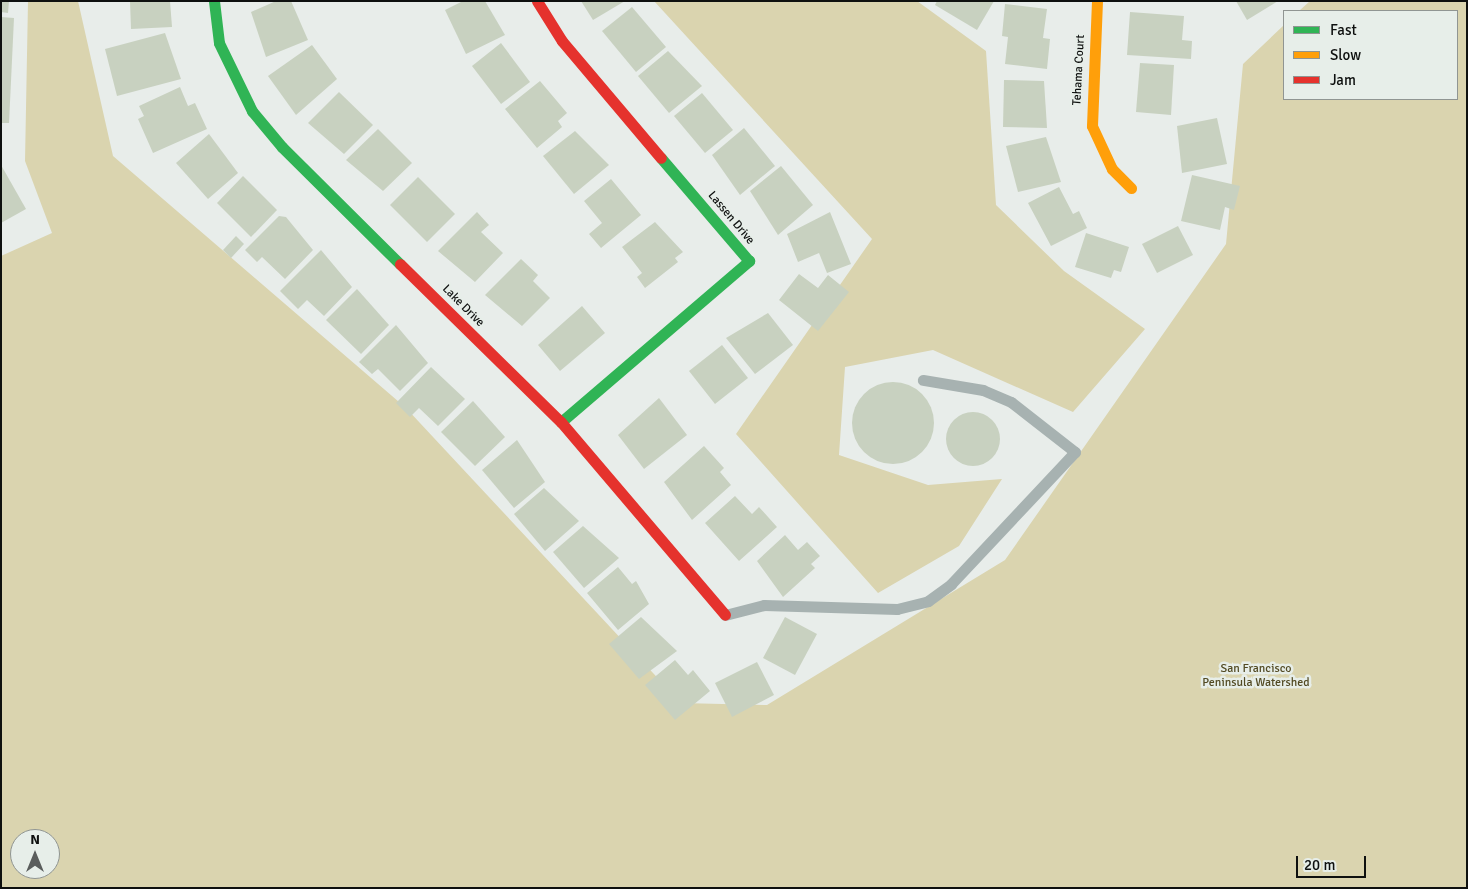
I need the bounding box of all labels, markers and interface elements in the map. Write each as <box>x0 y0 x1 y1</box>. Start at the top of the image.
legend <box>1283 10 1458 100</box>
text: Fast <box>1330 21 1357 39</box>
street label: Tehama Court <box>1070 34 1088 106</box>
text: Slow <box>1330 46 1361 64</box>
text: Jam <box>1330 71 1356 89</box>
street label: Lassen Drive <box>705 189 757 247</box>
street label: Lake Drive <box>439 282 487 330</box>
park label: San Francisco Peninsula Watershed <box>1202 662 1310 690</box>
north arrow <box>10 829 60 879</box>
text: N <box>30 831 40 848</box>
scale bar <box>1298 846 1368 878</box>
text: 20 m <box>1304 856 1335 874</box>

